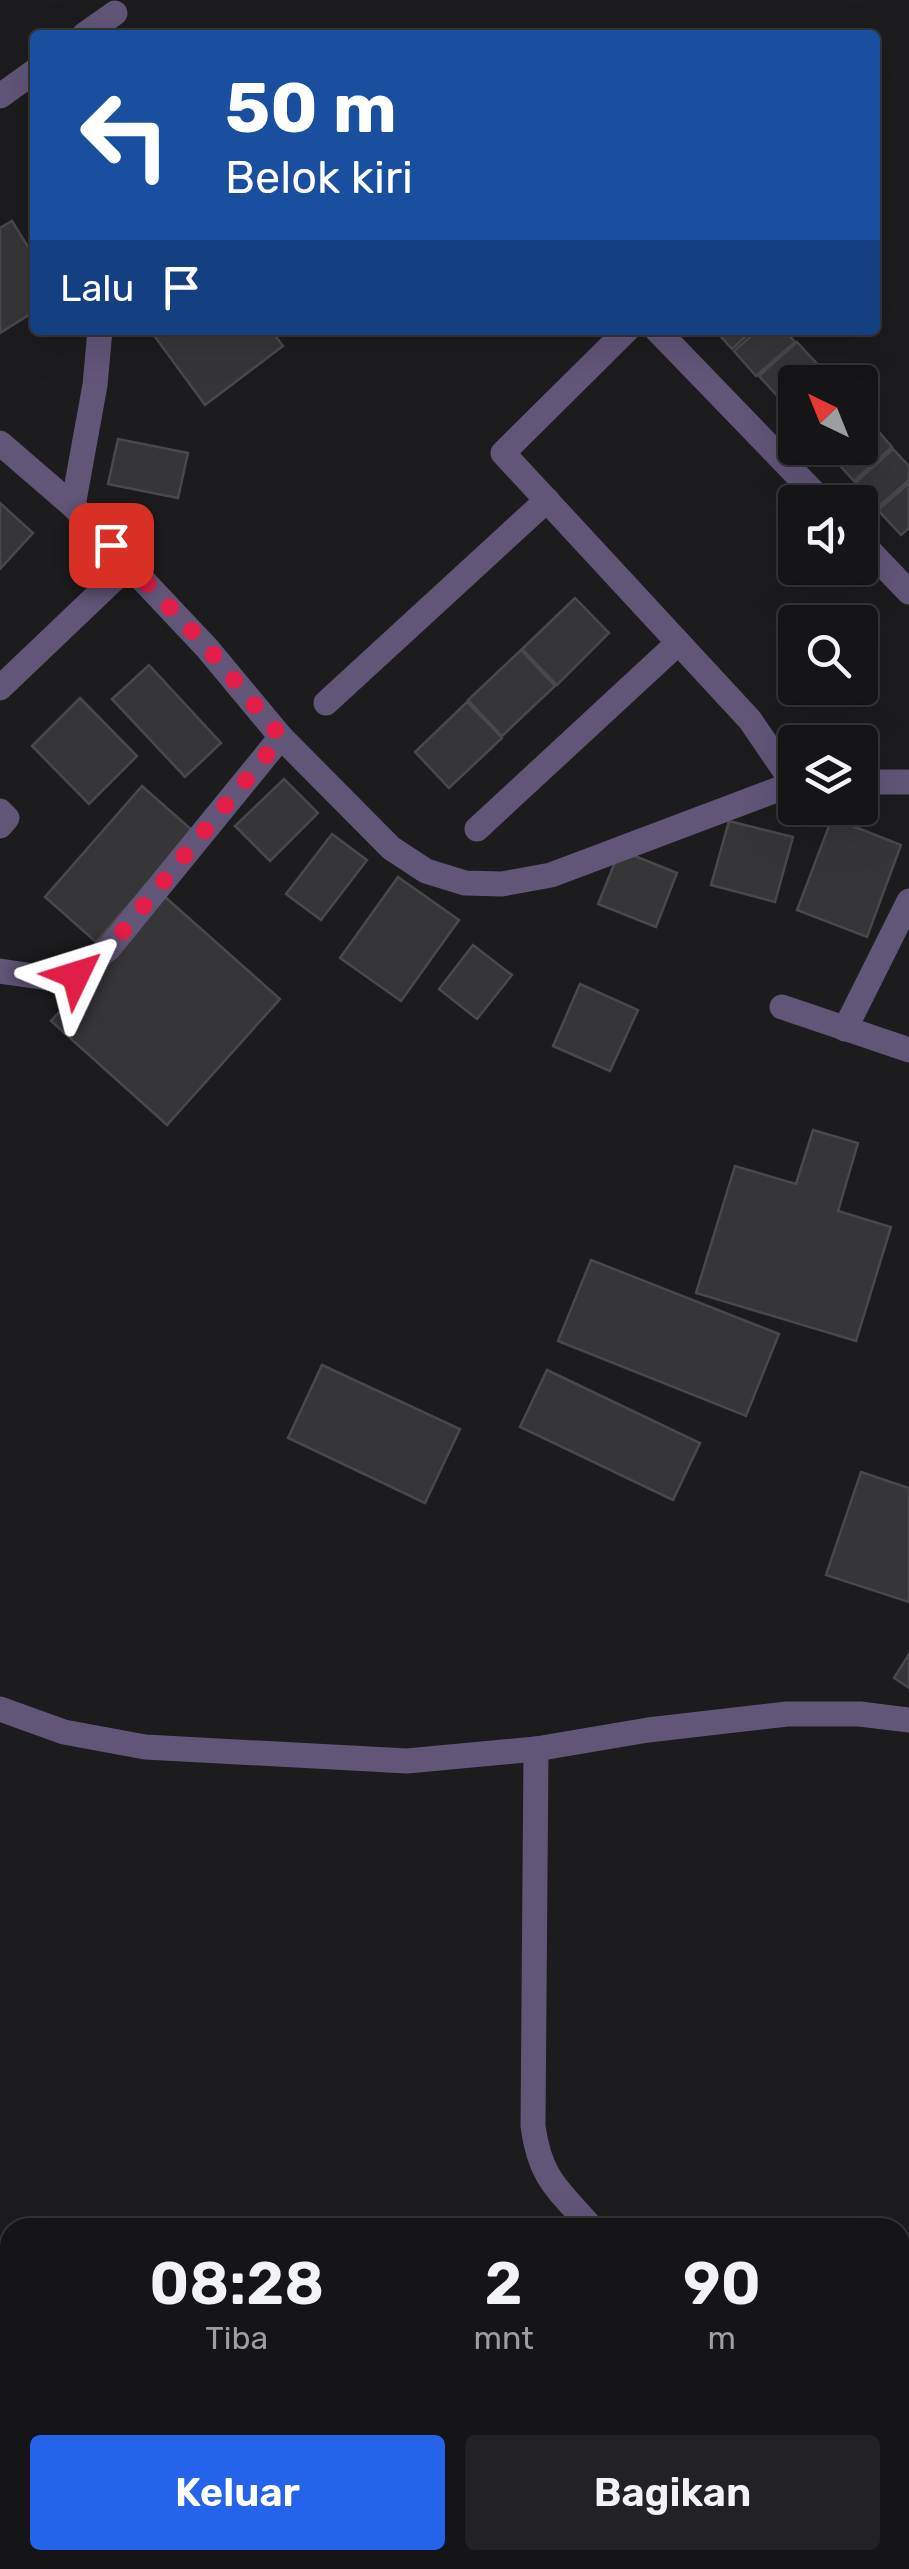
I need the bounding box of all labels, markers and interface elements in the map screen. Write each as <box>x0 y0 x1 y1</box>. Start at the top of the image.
text: 50 m <box>225 67 397 150</box>
icon: left <box>60 70 190 200</box>
text: Belok kiri <box>225 151 413 204</box>
icon: arrive <box>154 260 209 315</box>
text: Lalu <box>60 265 134 311</box>
north arrow <box>778 365 878 465</box>
map controls <box>778 365 878 825</box>
button: sound <box>778 485 878 585</box>
pin <box>69 503 154 588</box>
icon: arrive <box>84 518 139 573</box>
button: search <box>778 605 878 705</box>
button: layers <box>778 725 878 825</box>
position arrow <box>24 923 128 1027</box>
text: 08:28 <box>149 2248 324 2319</box>
text: 2 <box>485 2248 523 2319</box>
text: 90 <box>683 2248 761 2319</box>
text: Tiba <box>205 2319 268 2357</box>
text: mnt <box>474 2319 534 2357</box>
text: m <box>708 2319 736 2357</box>
button: Keluar <box>30 2435 445 2550</box>
button: Bagikan <box>465 2435 880 2550</box>

